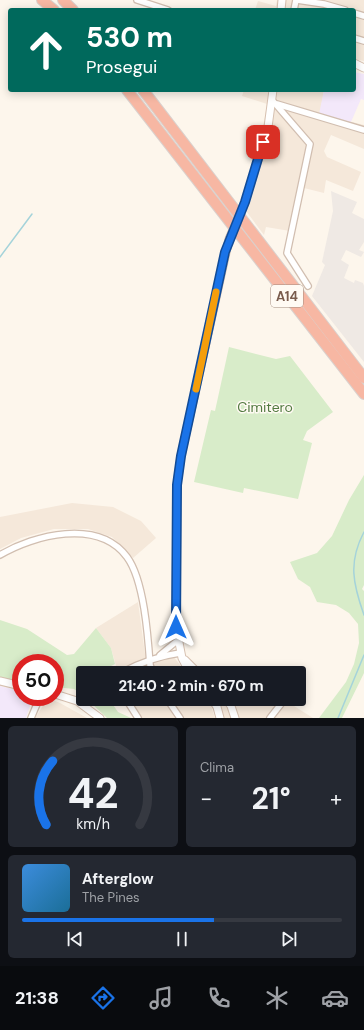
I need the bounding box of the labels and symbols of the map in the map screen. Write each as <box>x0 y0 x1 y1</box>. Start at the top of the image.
pin <box>246 125 280 159</box>
road number: A14 <box>271 285 303 307</box>
park label: Cimitero <box>237 398 293 416</box>
position arrow <box>155 606 197 648</box>
speed limit sign: 50 <box>12 654 64 706</box>

